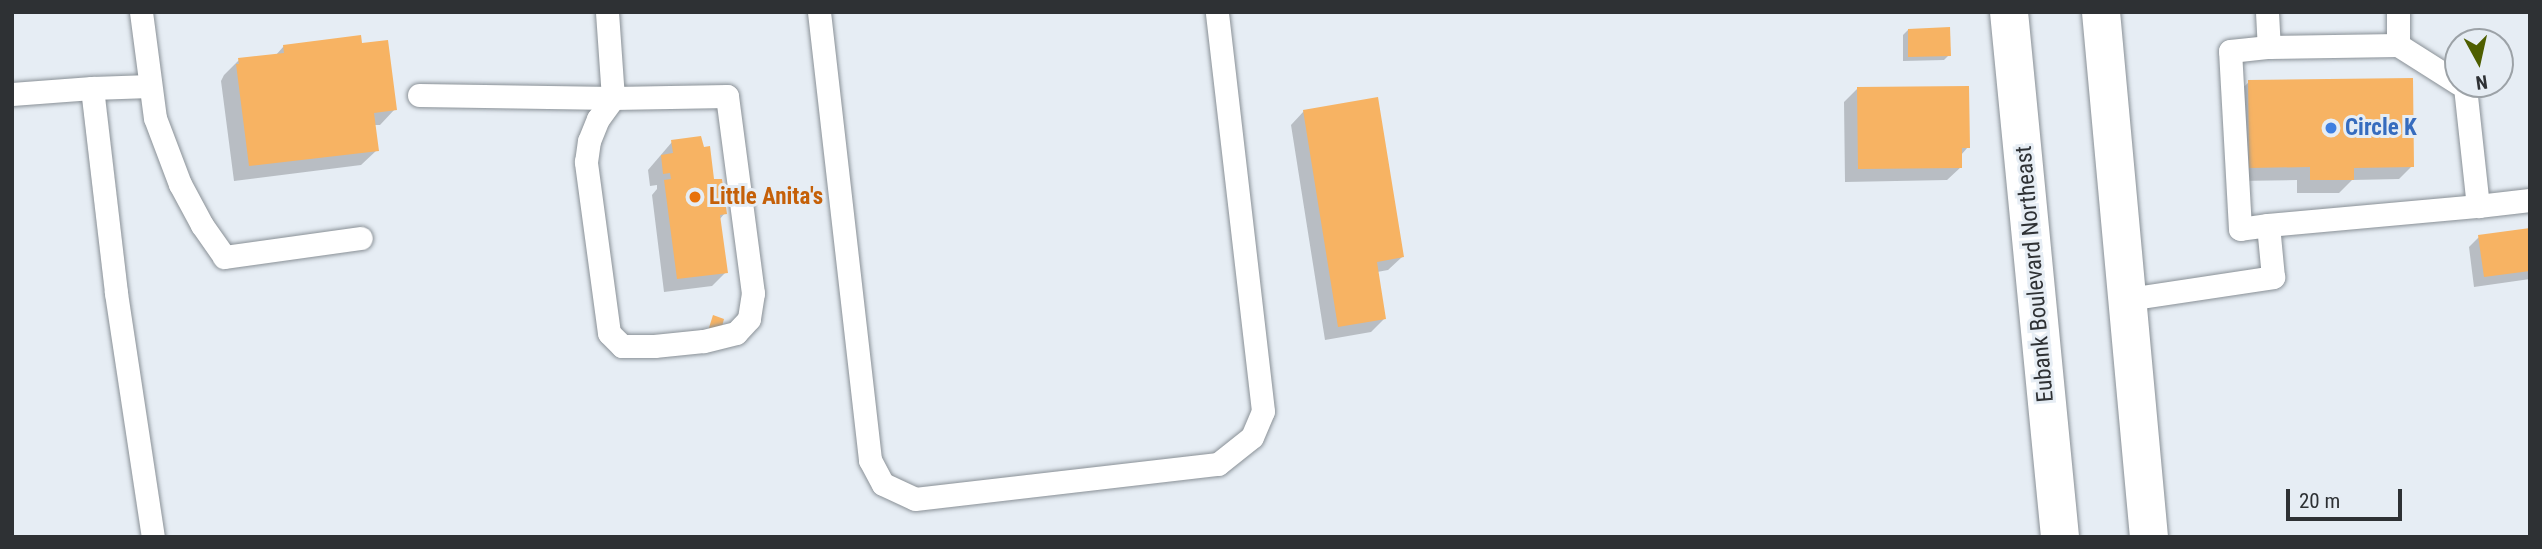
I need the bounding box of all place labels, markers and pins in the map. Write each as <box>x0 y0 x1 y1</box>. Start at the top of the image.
place label: Circle K <box>2345 114 2417 142</box>
marker: Circle K <box>2323 120 2339 136</box>
place label: Little Anita's <box>709 183 823 211</box>
marker: Little Anita's <box>687 189 703 205</box>

